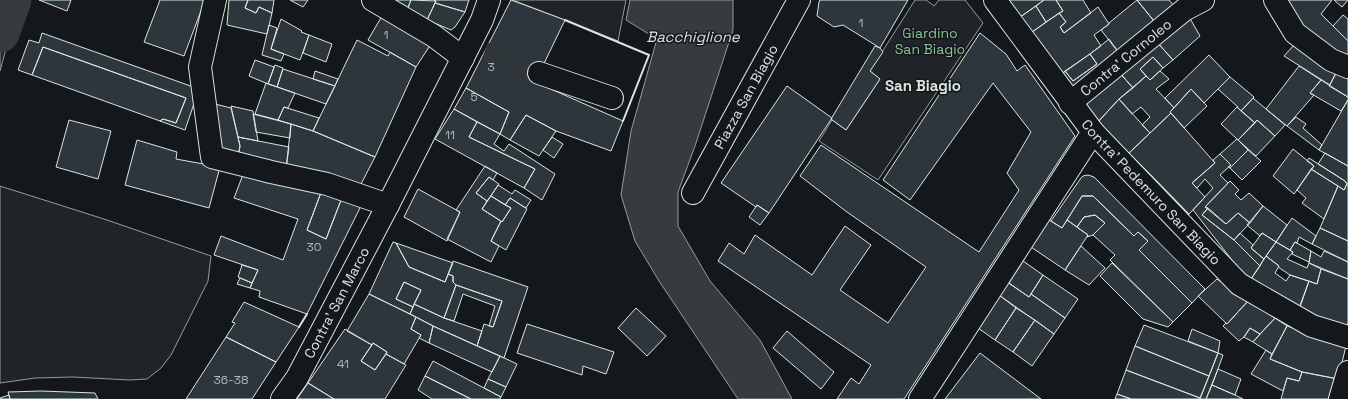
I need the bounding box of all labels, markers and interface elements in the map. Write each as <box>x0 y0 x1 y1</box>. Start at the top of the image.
house number: 1 <box>858 15 864 31</box>
street label: Contra' Cornoleo <box>1076 15 1175 100</box>
park label: Giardino San Biagio <box>895 24 965 58</box>
house number: 1 <box>383 27 389 43</box>
water label: Bacchiglione <box>646 27 741 46</box>
street label: Piazza San Biagio <box>710 41 782 152</box>
house number: 3 <box>487 59 495 75</box>
district label: San Biagio <box>885 76 961 95</box>
house number: 5 <box>470 89 478 105</box>
street label: Contra' Pedemuro San Biagio <box>1078 116 1225 269</box>
house number: 11 <box>445 127 455 143</box>
house number: 30 <box>307 239 321 255</box>
street label: Contra' San Marco <box>300 244 373 361</box>
house number: 41 <box>337 356 349 372</box>
house number: 36-38 <box>214 372 248 388</box>

